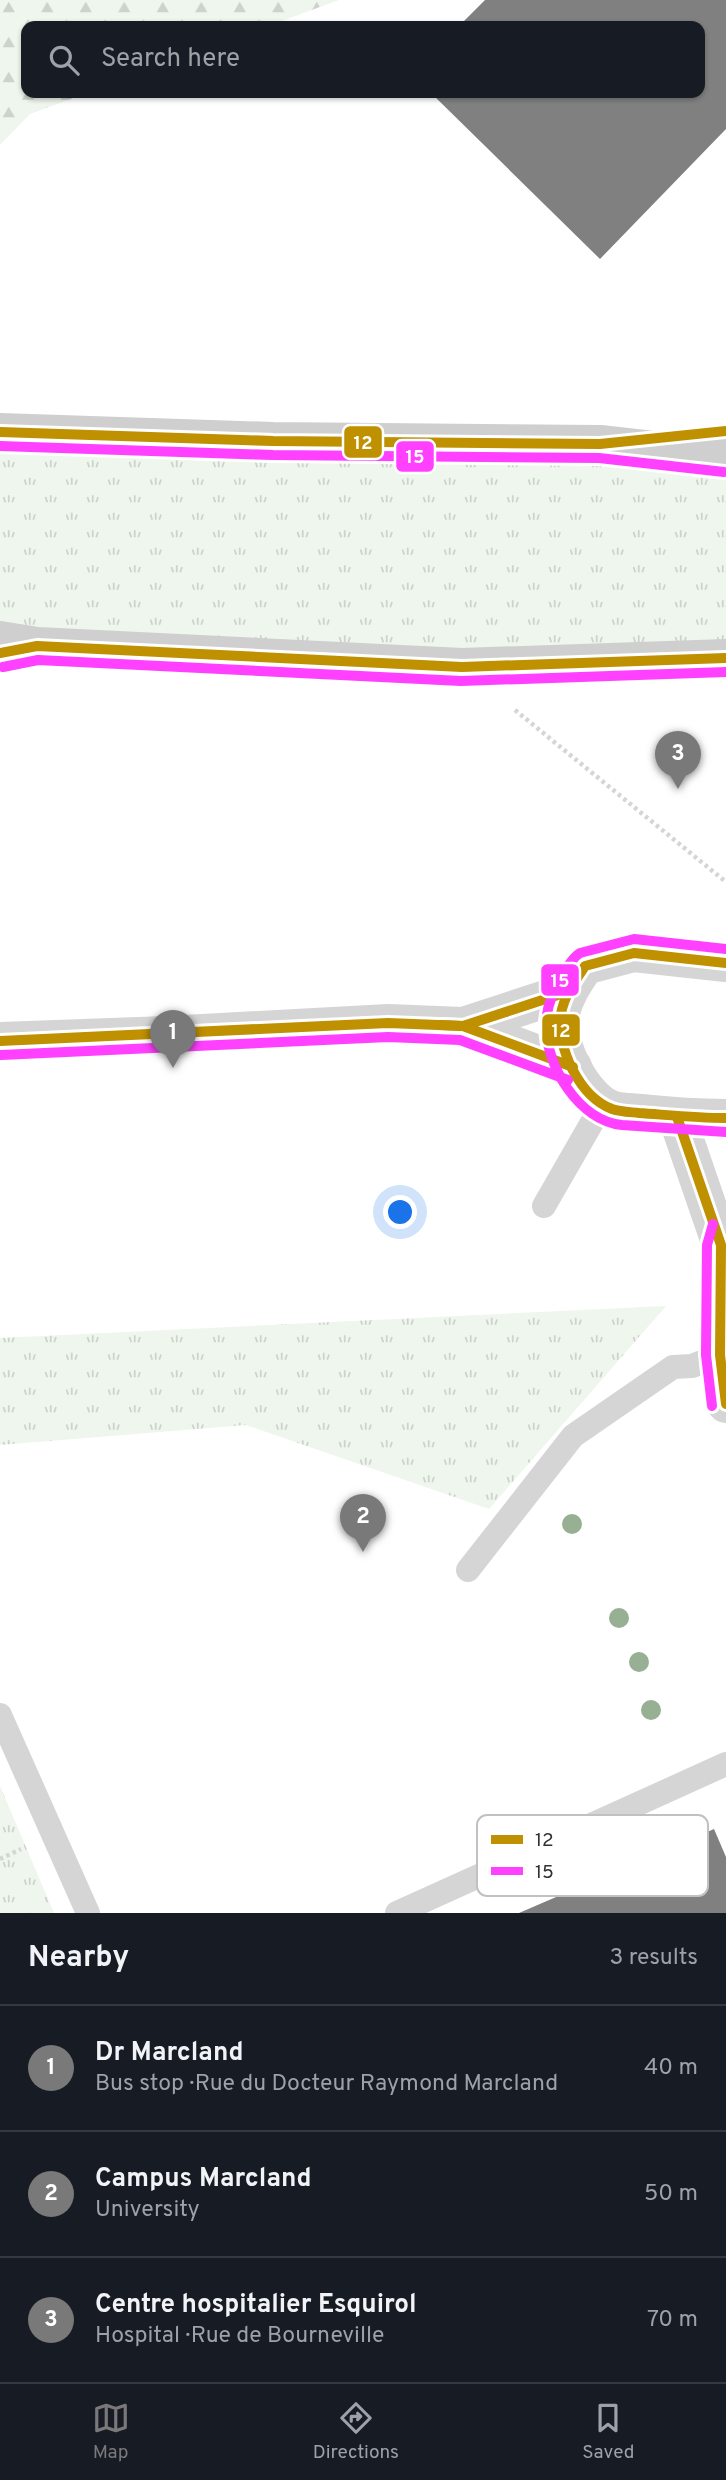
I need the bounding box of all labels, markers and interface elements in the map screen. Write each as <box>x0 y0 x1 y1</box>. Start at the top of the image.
search box <box>21 21 705 98</box>
icon: search <box>45 41 83 79</box>
text: Search here <box>101 43 240 76</box>
line badge: 12 <box>343 425 383 459</box>
text: 12 <box>353 432 373 456</box>
line badge: 15 <box>395 440 435 473</box>
text: 15 <box>405 446 425 470</box>
pin: 3 <box>655 731 701 789</box>
line badge: 15 <box>540 963 580 997</box>
text: 15 <box>550 970 570 994</box>
pin: 1 <box>150 1010 196 1068</box>
line badge: 12 <box>541 1013 581 1047</box>
text: 12 <box>551 1020 571 1044</box>
your location <box>383 1195 417 1229</box>
pin: 2 <box>340 1494 386 1552</box>
legend <box>477 1815 708 1896</box>
text: 12 <box>535 1829 554 1853</box>
text: 15 <box>535 1861 554 1885</box>
text: Nearby <box>28 1940 129 1977</box>
text: 3 results <box>609 1944 698 1973</box>
text: Dr Marcland <box>95 2037 244 2070</box>
text: 1 <box>46 2054 56 2083</box>
text: 40 m <box>644 2054 698 2083</box>
text: Bus stop · Rue du Docteur Raymond Marcland <box>95 2070 558 2099</box>
text: Campus Marcland <box>95 2163 312 2196</box>
text: 2 <box>44 2180 58 2209</box>
text: 50 m <box>644 2180 698 2209</box>
text: University <box>95 2196 200 2225</box>
text: Centre hospitalier Esquirol <box>95 2289 417 2322</box>
text: 3 <box>44 2306 58 2335</box>
text: 70 m <box>647 2306 698 2335</box>
text: Hospital · Rue de Bourneville <box>95 2322 384 2351</box>
tab: Map <box>92 2399 130 2465</box>
tab: Directions <box>313 2399 399 2465</box>
tab: Saved <box>582 2399 634 2465</box>

